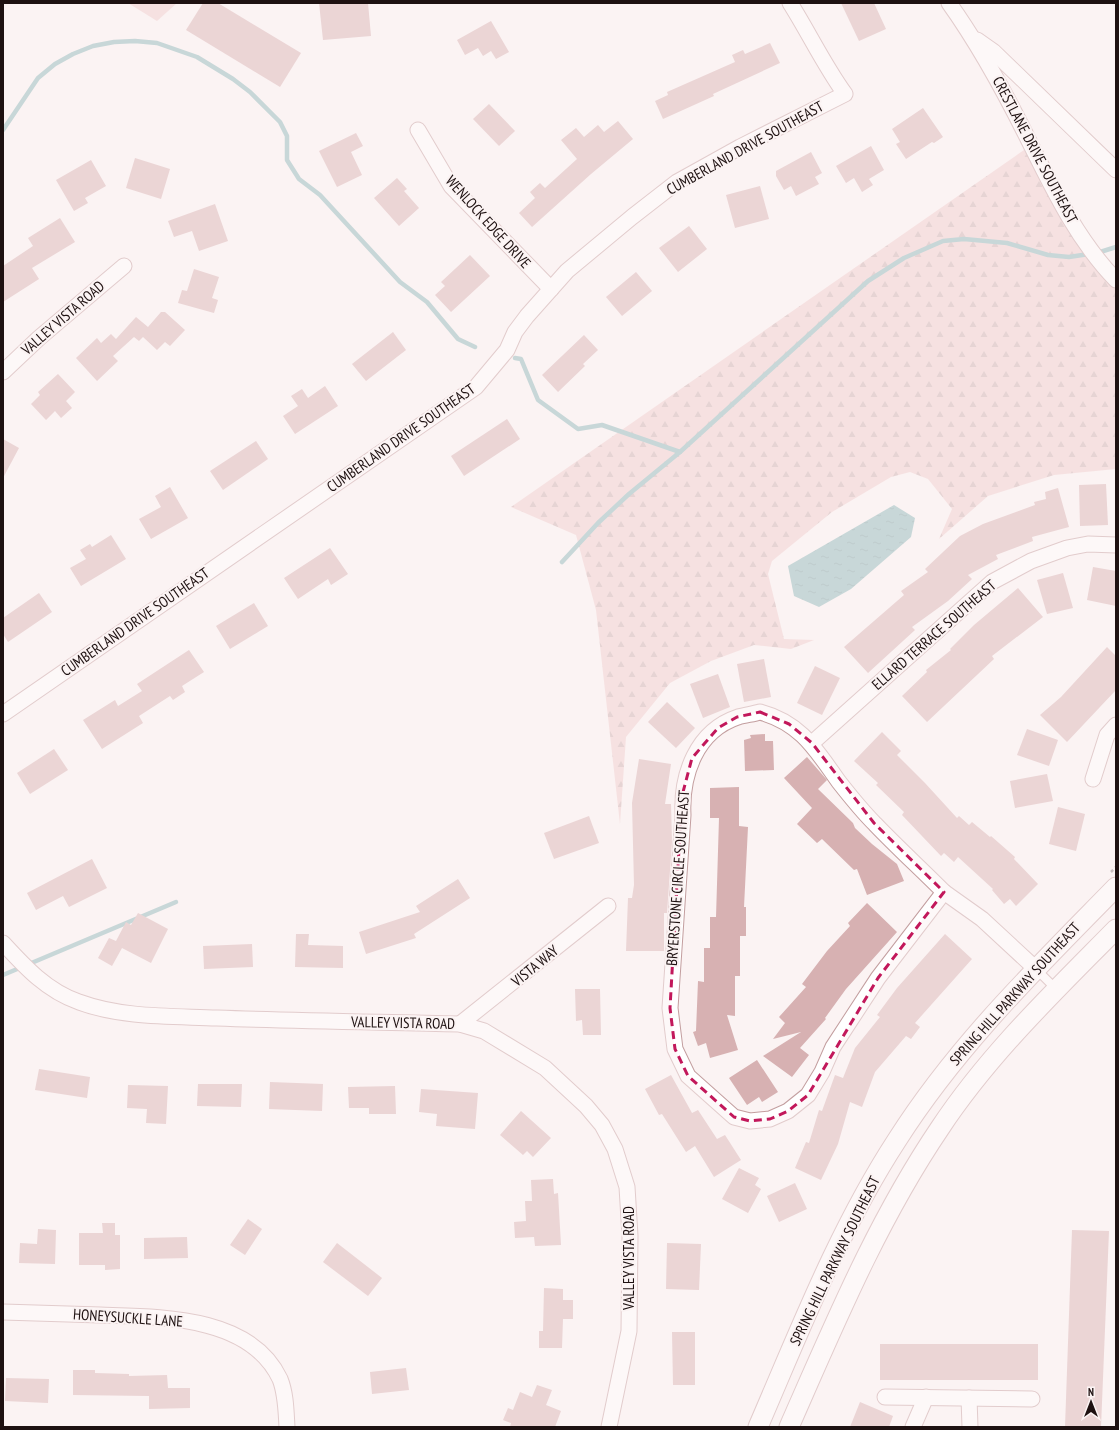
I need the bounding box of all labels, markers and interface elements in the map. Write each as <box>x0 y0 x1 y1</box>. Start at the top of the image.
street label: CRESTLANE DRIVE SOUTHEAST <box>989 73 1082 227</box>
street label: CUMBERLAND DRIVE SOUTHEAST <box>663 96 827 199</box>
street label: WENLOCK EDGE DRIVE <box>442 171 535 272</box>
street label: VALLEY VISTA ROAD <box>16 276 108 360</box>
street label: CUMBERLAND DRIVE SOUTHEAST <box>323 379 479 496</box>
street label: CUMBERLAND DRIVE SOUTHEAST <box>57 563 213 680</box>
street label: ELLARD TERRACE SOUTHEAST <box>868 575 1000 694</box>
street label: BRYERSTONE CIRCLE SOUTHEAST <box>662 789 693 967</box>
street label: SPRING HILL PARKWAY SOUTHEAST <box>945 918 1084 1069</box>
street label: VISTA WAY <box>507 941 562 991</box>
street label: VALLEY VISTA ROAD <box>350 1012 455 1033</box>
street label: SPRING HILL PARKWAY SOUTHEAST <box>785 1173 884 1349</box>
street label: VALLEY VISTA ROAD <box>619 1206 638 1311</box>
street label: HONEYSUCKLE LANE <box>73 1304 184 1331</box>
north arrow <box>1071 1382 1111 1422</box>
text: N <box>1088 1385 1094 1399</box>

